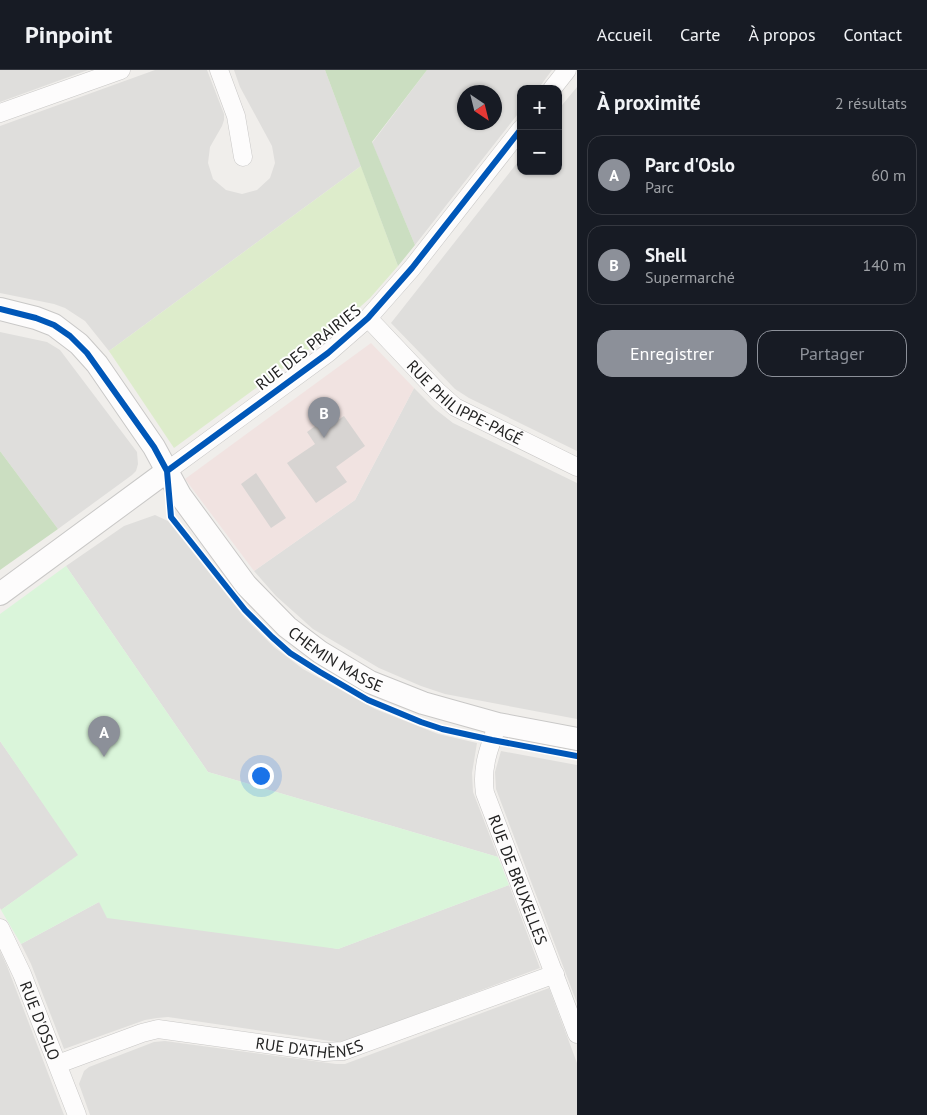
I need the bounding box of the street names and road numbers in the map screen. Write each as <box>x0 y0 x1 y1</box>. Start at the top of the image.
street label: RUE DES PRAIRIES <box>251 300 365 394</box>
street label: RUE PHILIPPE-PAGÉ <box>403 356 526 449</box>
street label: CHEMIN MASSE <box>285 622 386 696</box>
street label: RUE DE BRUXELLES <box>484 812 552 948</box>
street label: RUE D'OSLO <box>16 978 65 1063</box>
street label: RUE D'ATHÈNES <box>254 1033 366 1062</box>

